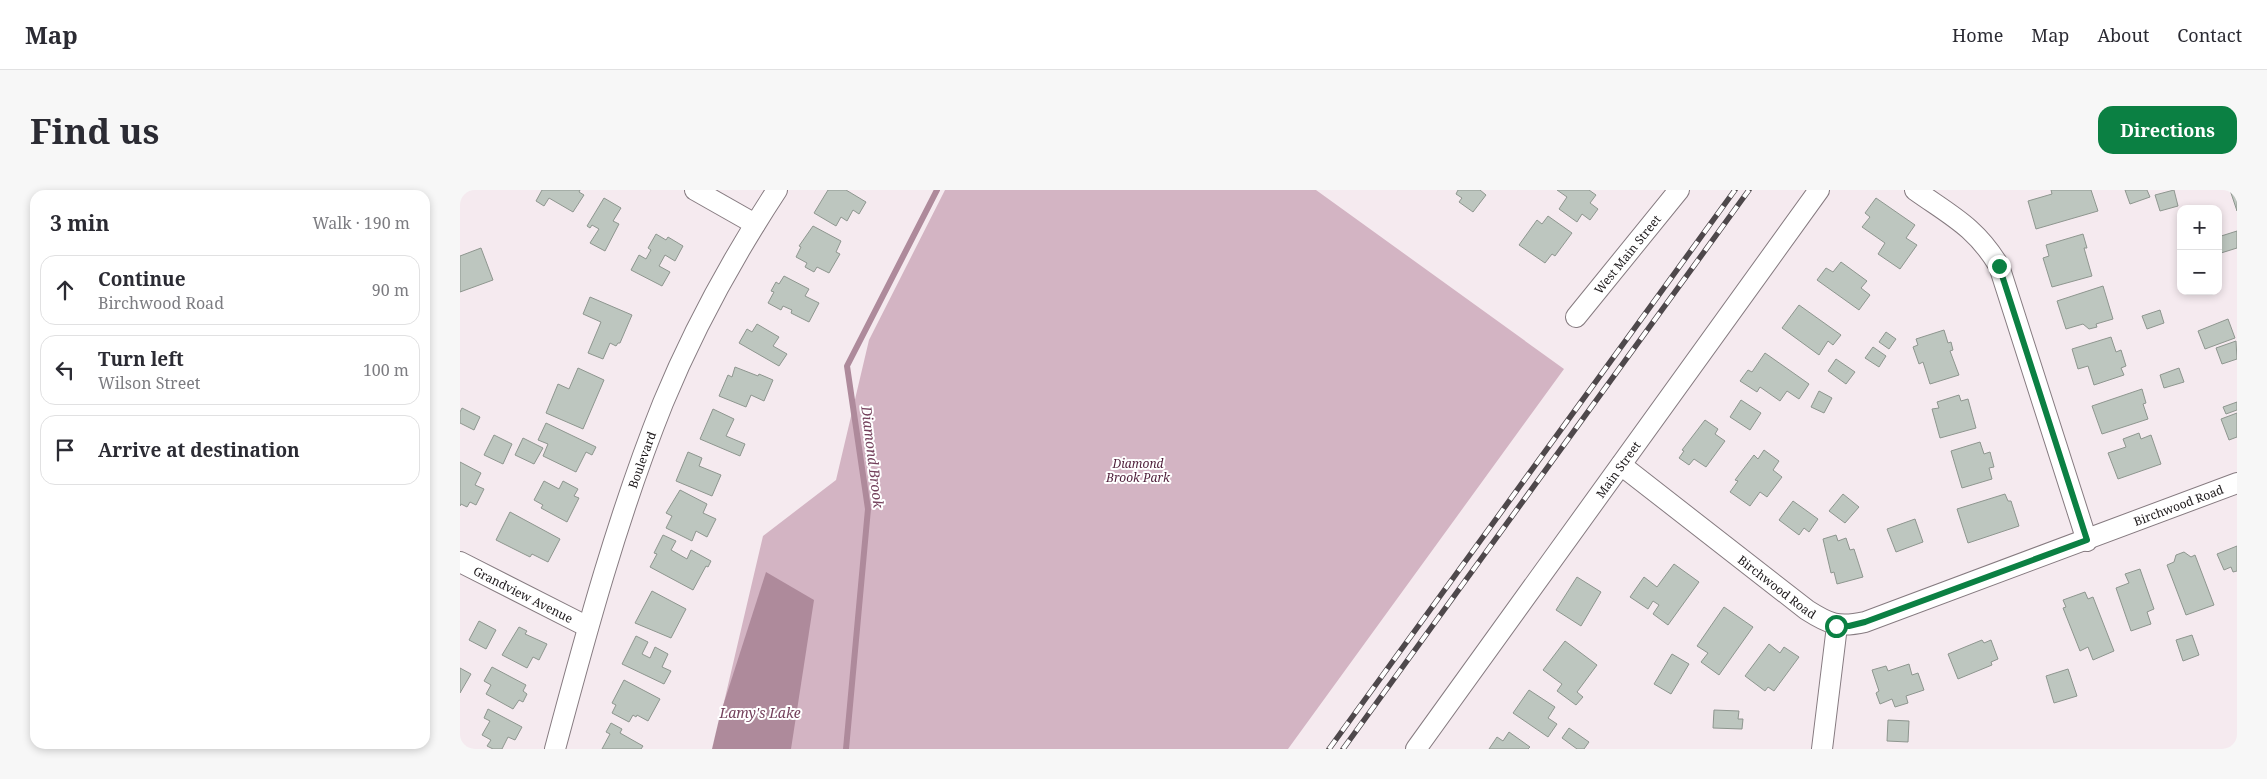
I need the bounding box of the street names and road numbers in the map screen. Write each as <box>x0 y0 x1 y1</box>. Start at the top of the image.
street label: West Main Street <box>1590 211 1664 297</box>
street label: Boulevard <box>624 428 660 490</box>
street label: Main Street <box>1591 437 1644 501</box>
street label: Birchwood Road <box>2131 480 2226 529</box>
street label: Birchwood Road <box>1735 551 1820 623</box>
street label: Grandview Avenue <box>471 562 576 627</box>

